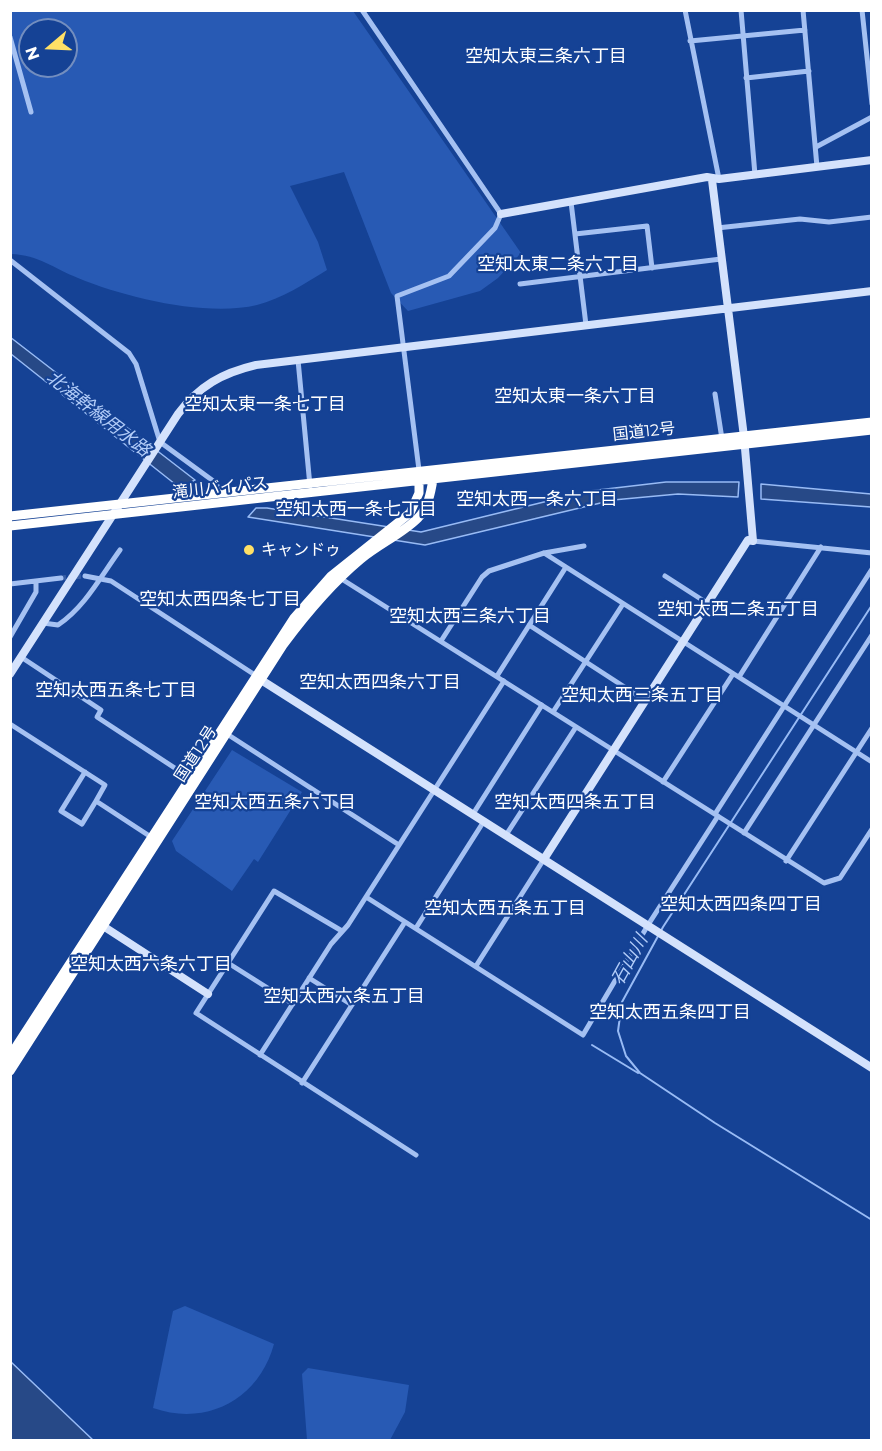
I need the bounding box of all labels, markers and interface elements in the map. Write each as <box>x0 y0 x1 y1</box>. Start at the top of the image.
north arrow <box>18 18 78 78</box>
text: N <box>21 44 43 63</box>
district label: 空知太東三条六丁目 <box>465 46 627 68</box>
district label: 空知太東二条六丁目 <box>477 254 639 276</box>
water label: 北海幹線用水路 <box>42 367 154 461</box>
district label: 空知太東一条六丁目 <box>494 386 656 408</box>
district label: 空知太東一条七丁目 <box>184 394 346 416</box>
street label: 国道12号 <box>612 419 676 445</box>
street label: 滝川バイパス <box>171 473 269 503</box>
district label: 空知太西一条六丁目 <box>456 489 618 511</box>
district label: 空知太西一条七丁目 <box>275 499 437 521</box>
place label: キャンドゥ <box>261 540 341 560</box>
marker: キャンドゥ <box>242 543 256 557</box>
district label: 空知太西四条七丁目 <box>139 589 301 611</box>
district label: 空知太西二条五丁目 <box>657 599 819 621</box>
district label: 空知太西三条六丁目 <box>389 606 551 628</box>
district label: 空知太西四条六丁目 <box>299 672 461 694</box>
district label: 空知太西五条七丁目 <box>35 680 197 702</box>
district label: 空知太西三条五丁目 <box>561 685 723 707</box>
street label: 国道12号 <box>171 722 221 786</box>
district label: 空知太西五条六丁目 <box>194 792 356 814</box>
district label: 空知太西四条五丁目 <box>494 792 656 814</box>
district label: 空知太西四条四丁目 <box>660 894 822 916</box>
district label: 空知太西五条五丁目 <box>424 898 586 920</box>
water label: 石山川 <box>607 931 653 989</box>
district label: 空知太西六条六丁目 <box>70 954 232 976</box>
district label: 空知太西六条五丁目 <box>263 986 425 1008</box>
district label: 空知太西五条四丁目 <box>589 1002 751 1024</box>

